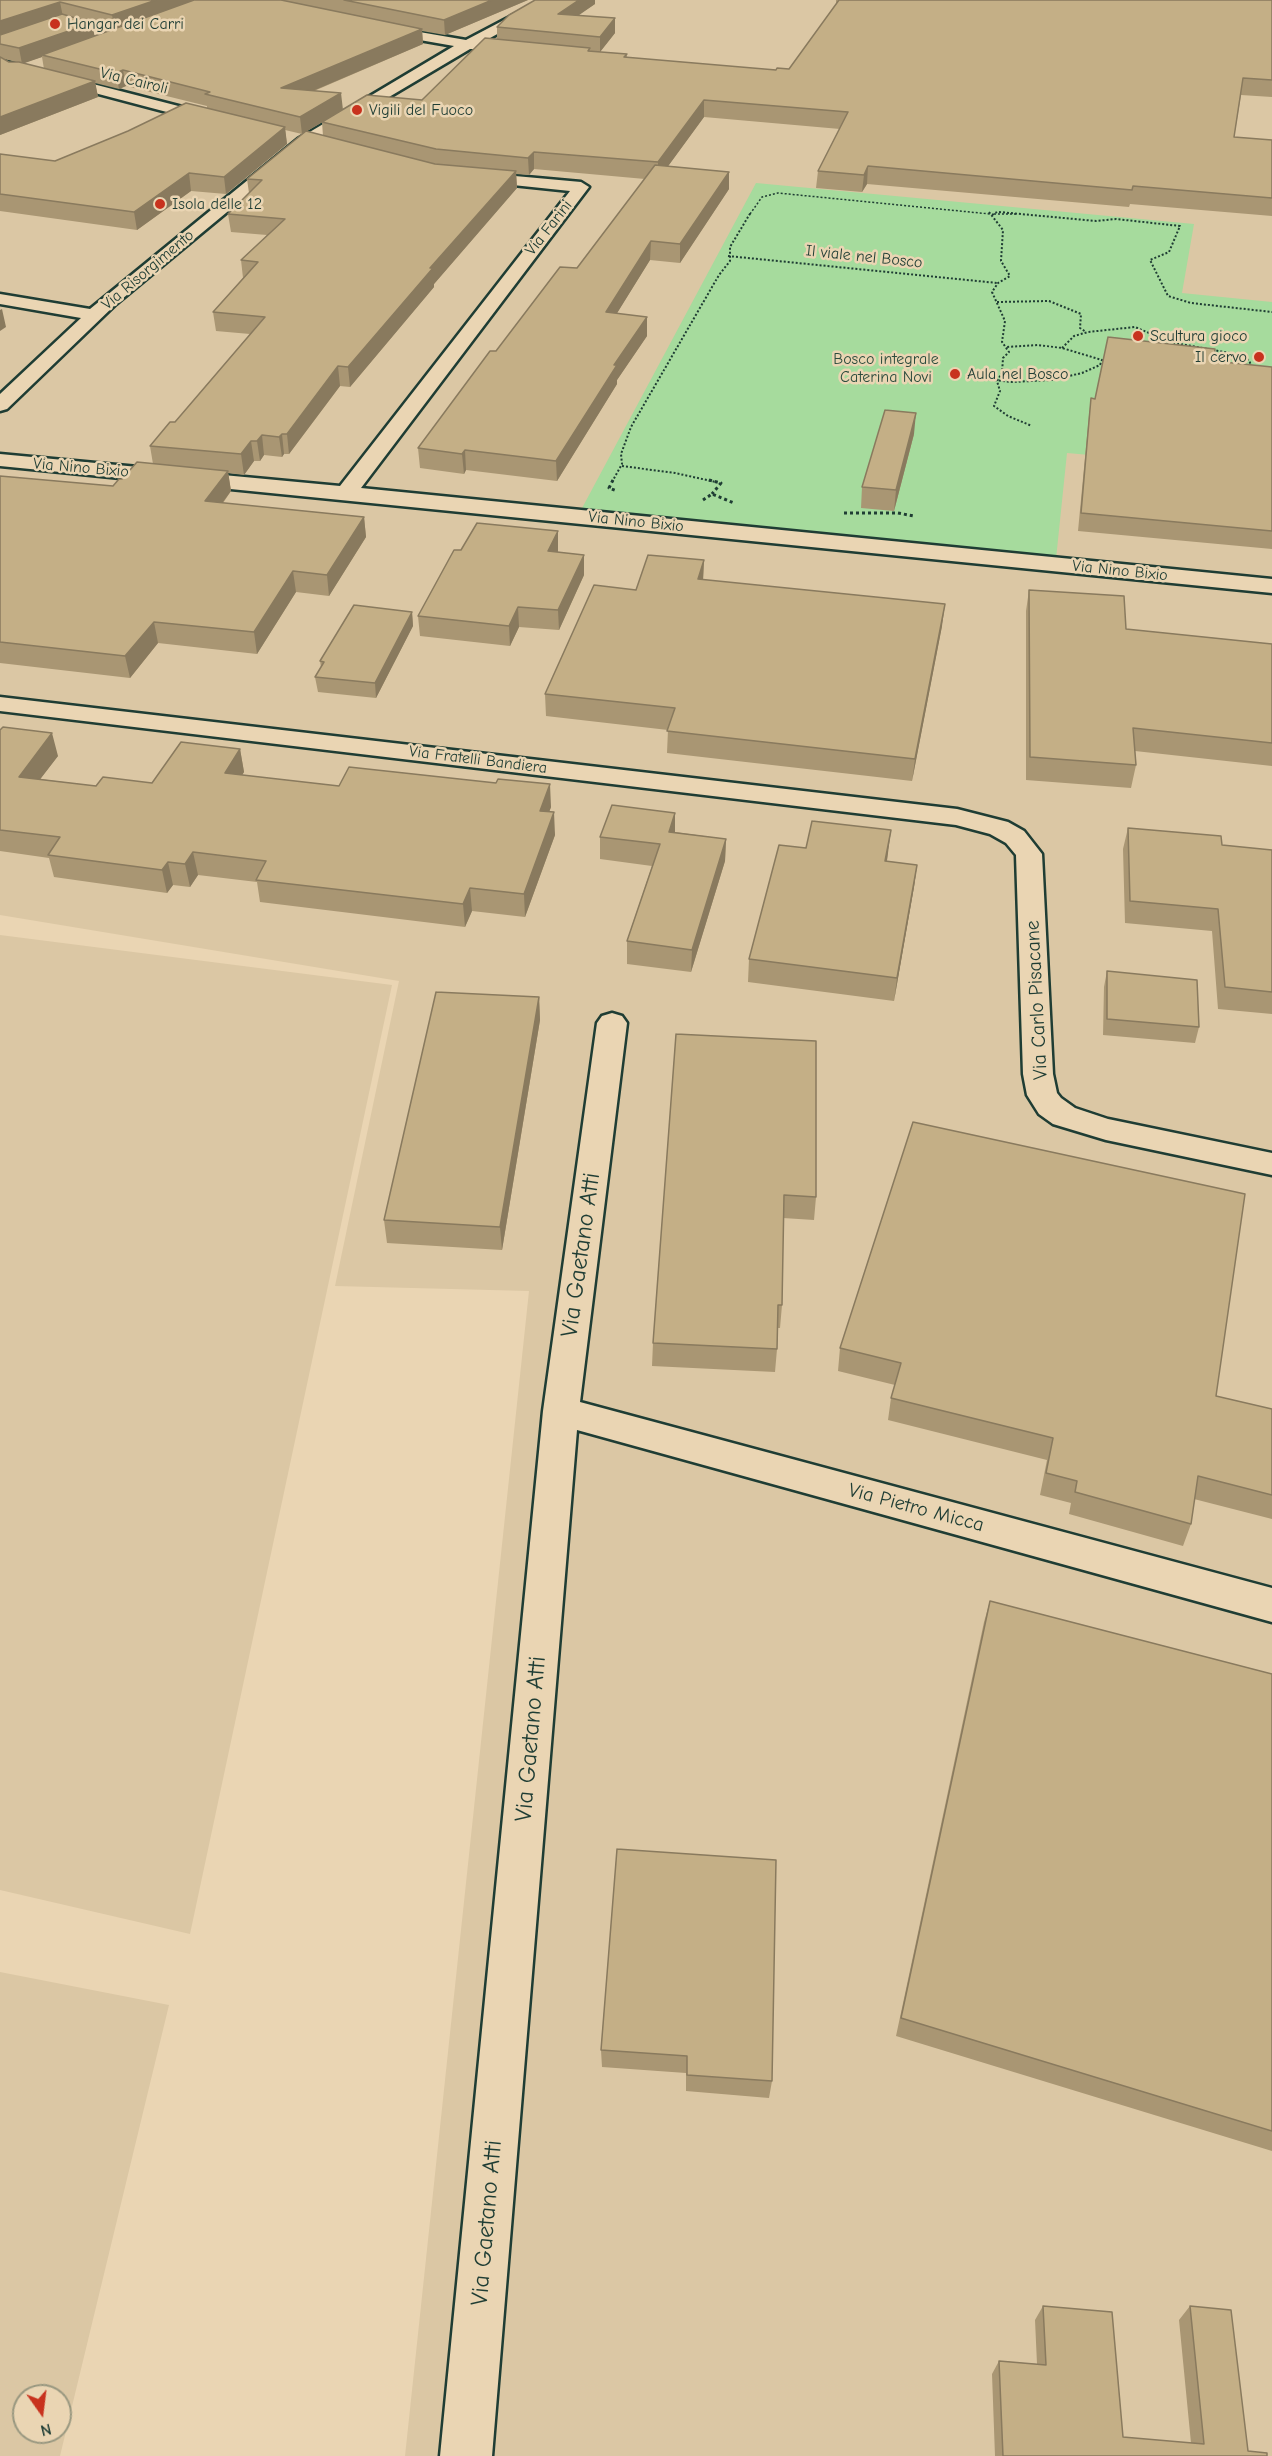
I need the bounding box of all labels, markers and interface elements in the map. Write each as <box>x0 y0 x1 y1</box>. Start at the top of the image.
place label: Hangar dei Carri <box>67 14 184 34</box>
marker: Hangar dei Carri <box>48 17 62 31</box>
street label: Via Cairoli <box>98 63 170 99</box>
place label: Vigili del Fuoco <box>369 100 473 120</box>
marker: Vigili del Fuoco <box>350 103 364 117</box>
place label: Isola delle 12 <box>172 194 262 214</box>
marker: Isola delle 12 <box>153 197 167 211</box>
street label: Via Farini <box>521 197 577 259</box>
street label: Via Risorgimento <box>98 226 198 314</box>
street label: Il viale nel Bosco <box>805 241 923 273</box>
place label: Scultura gioco <box>1150 326 1247 346</box>
marker: Scultura gioco <box>1131 329 1145 343</box>
place label: Il cervo <box>1195 347 1247 367</box>
park label: Bosco integrale Caterina Novi <box>833 349 939 387</box>
marker: Il cervo <box>1252 350 1266 364</box>
place label: Aula nel Bosco <box>967 364 1068 384</box>
marker: Aula nel Bosco <box>948 367 962 381</box>
street label: Via Nino Bixio <box>32 454 130 482</box>
street label: Via Nino Bixio <box>587 507 685 537</box>
street label: Via Nino Bixio <box>1071 556 1169 586</box>
street label: Via Fratelli Bandiera <box>408 742 548 778</box>
street label: Via Carlo Pisacane <box>1021 920 1053 1080</box>
street label: Via Gaetano Atti <box>555 1171 607 1339</box>
street label: Via Pietro Micca <box>846 1478 986 1538</box>
street label: Via Gaetano Atti <box>509 1655 553 1823</box>
street label: Via Gaetano Atti <box>465 2139 509 2307</box>
north arrow <box>12 2384 72 2444</box>
text: N <box>39 2420 53 2440</box>

